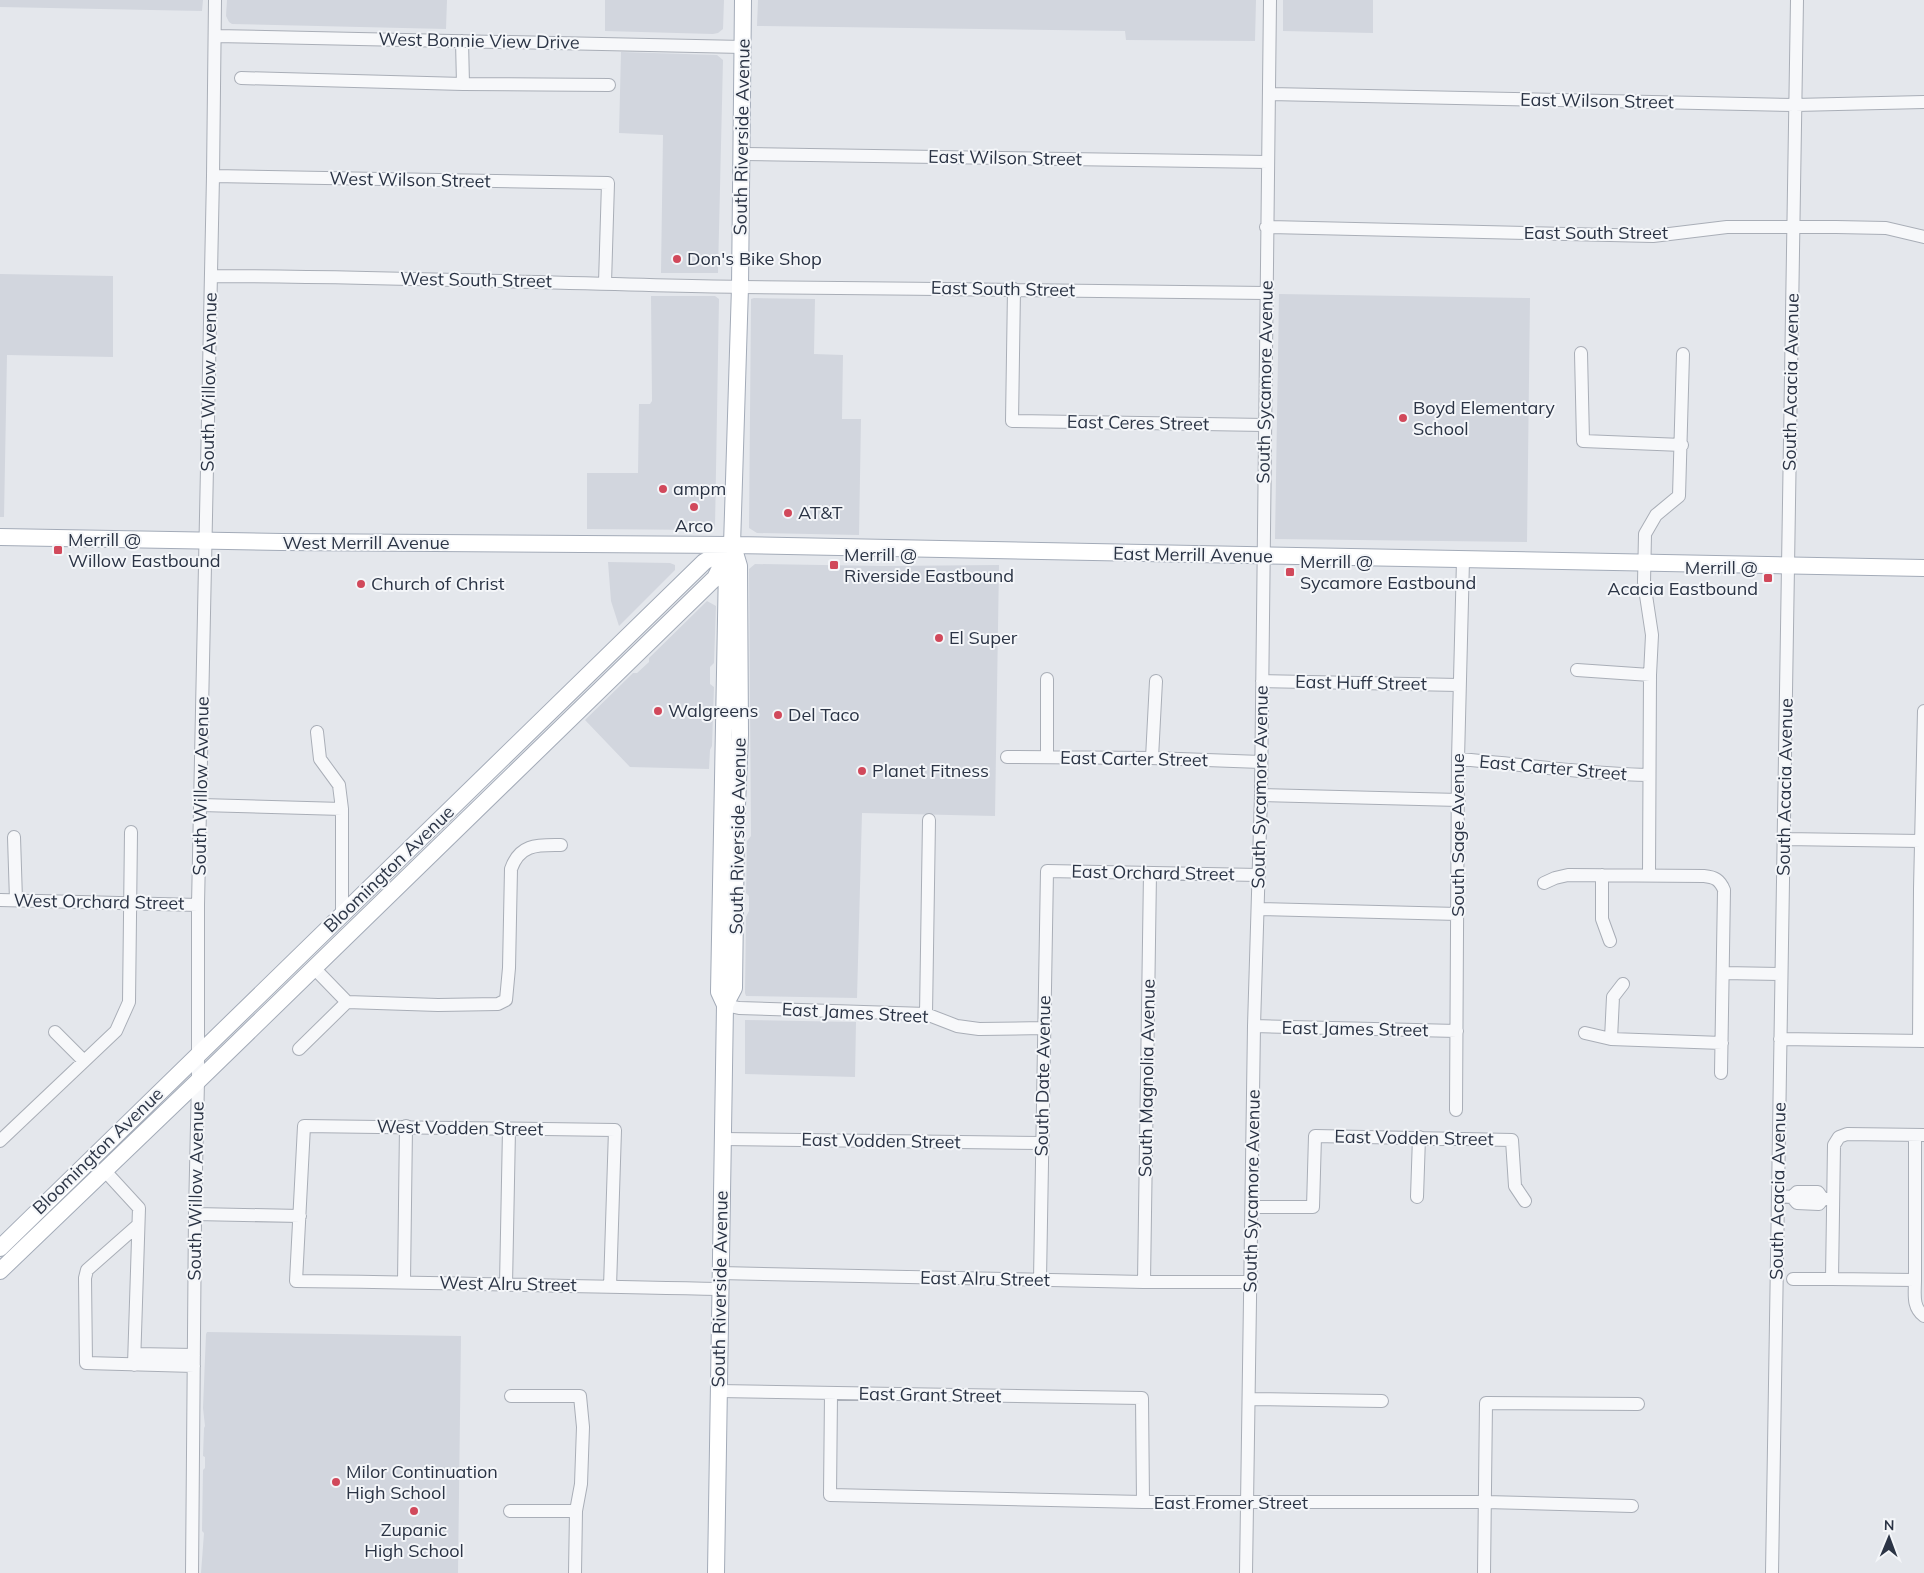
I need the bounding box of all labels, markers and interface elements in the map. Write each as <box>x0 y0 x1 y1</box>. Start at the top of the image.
street label: West Bonnie View Drive <box>378 27 580 54</box>
street label: South Riverside Avenue <box>728 38 755 236</box>
street label: East Wilson Street <box>1520 88 1674 113</box>
street label: East Wilson Street <box>928 145 1082 170</box>
street label: West Wilson Street <box>329 167 491 192</box>
street label: East South Street <box>1524 221 1668 244</box>
place label: Don's Bike Shop <box>687 247 822 270</box>
marker: Don's Bike Shop <box>671 253 683 265</box>
street label: West South Street <box>400 267 552 292</box>
street label: East South Street <box>931 276 1075 301</box>
street label: South Sycamore Avenue <box>1251 280 1278 484</box>
street label: South Willow Avenue <box>195 292 222 472</box>
street label: South Acacia Avenue <box>1777 293 1804 471</box>
place label: Boyd Elementary School <box>1413 396 1555 440</box>
street label: East Ceres Street <box>1067 410 1209 435</box>
marker: Boyd Elementary School <box>1397 412 1409 424</box>
place label: ampm <box>673 477 726 500</box>
marker: ampm <box>657 483 669 495</box>
marker: Arco <box>688 501 700 513</box>
place label: AT&T <box>798 501 843 524</box>
marker: AT&T <box>782 507 794 519</box>
place label: Arco <box>675 514 713 537</box>
place label: Merrill @ Willow Eastbound <box>68 528 221 572</box>
street label: West Merrill Avenue <box>282 531 450 554</box>
street label: East Merrill Avenue <box>1113 542 1273 567</box>
place label: Merrill @ Riverside Eastbound <box>844 543 1014 587</box>
marker: Merrill @ Willow Eastbound <box>52 544 64 556</box>
place label: Merrill @ Sycamore Eastbound <box>1300 550 1476 594</box>
place label: Merrill @ Acacia Eastbound <box>1607 556 1758 600</box>
marker: Merrill @ Riverside Eastbound <box>828 559 840 571</box>
marker: Merrill @ Sycamore Eastbound <box>1284 566 1296 578</box>
place label: Church of Christ <box>371 572 505 595</box>
marker: Merrill @ Acacia Eastbound <box>1762 572 1774 584</box>
marker: Church of Christ <box>355 578 367 590</box>
place label: El Super <box>949 626 1018 649</box>
marker: El Super <box>933 632 945 644</box>
street label: East Huff Street <box>1295 670 1427 695</box>
street label: South Sycamore Avenue <box>1246 685 1273 889</box>
street label: South Willow Avenue <box>187 696 214 876</box>
street label: South Acacia Avenue <box>1771 698 1798 876</box>
place label: Walgreens <box>668 699 758 722</box>
place label: Del Taco <box>788 703 860 726</box>
marker: Walgreens <box>652 705 664 717</box>
marker: Del Taco <box>772 709 784 721</box>
street label: South Riverside Avenue <box>724 737 751 935</box>
street label: East Carter Street <box>1060 746 1208 771</box>
street label: East Carter Street <box>1478 750 1628 785</box>
street label: South Sage Avenue <box>1446 753 1469 917</box>
place label: Planet Fitness <box>872 759 989 782</box>
marker: Planet Fitness <box>856 765 868 777</box>
street label: Bloomington Avenue <box>318 800 459 937</box>
street label: East Orchard Street <box>1071 860 1235 885</box>
street label: West Orchard Street <box>13 889 185 914</box>
street label: South Magnolia Avenue <box>1133 979 1160 1177</box>
street label: South Date Avenue <box>1030 995 1055 1157</box>
street label: East James Street <box>781 997 929 1028</box>
street label: East James Street <box>1281 1016 1429 1041</box>
street label: Bloomington Avenue <box>27 1082 168 1219</box>
street label: South Sycamore Avenue <box>1238 1089 1265 1293</box>
street label: South Willow Avenue <box>182 1101 209 1281</box>
street label: South Acacia Avenue <box>1764 1102 1791 1280</box>
street label: West Vodden Street <box>376 1115 544 1140</box>
street label: East Vodden Street <box>1334 1125 1494 1150</box>
street label: East Vodden Street <box>801 1128 961 1153</box>
street label: South Riverside Avenue <box>706 1190 733 1388</box>
street label: East Alru Street <box>920 1266 1050 1291</box>
street label: West Alru Street <box>439 1271 577 1296</box>
street label: East Grant Street <box>858 1382 1002 1407</box>
place label: Milor Continuation High School <box>346 1460 498 1504</box>
marker: Milor Continuation High School <box>330 1476 342 1488</box>
street label: East Fromer Street <box>1154 1491 1308 1514</box>
marker: Zupanic High School <box>408 1505 420 1517</box>
north arrow <box>1864 1513 1914 1563</box>
text: N <box>1884 1516 1895 1534</box>
place label: Zupanic High School <box>364 1518 464 1562</box>

